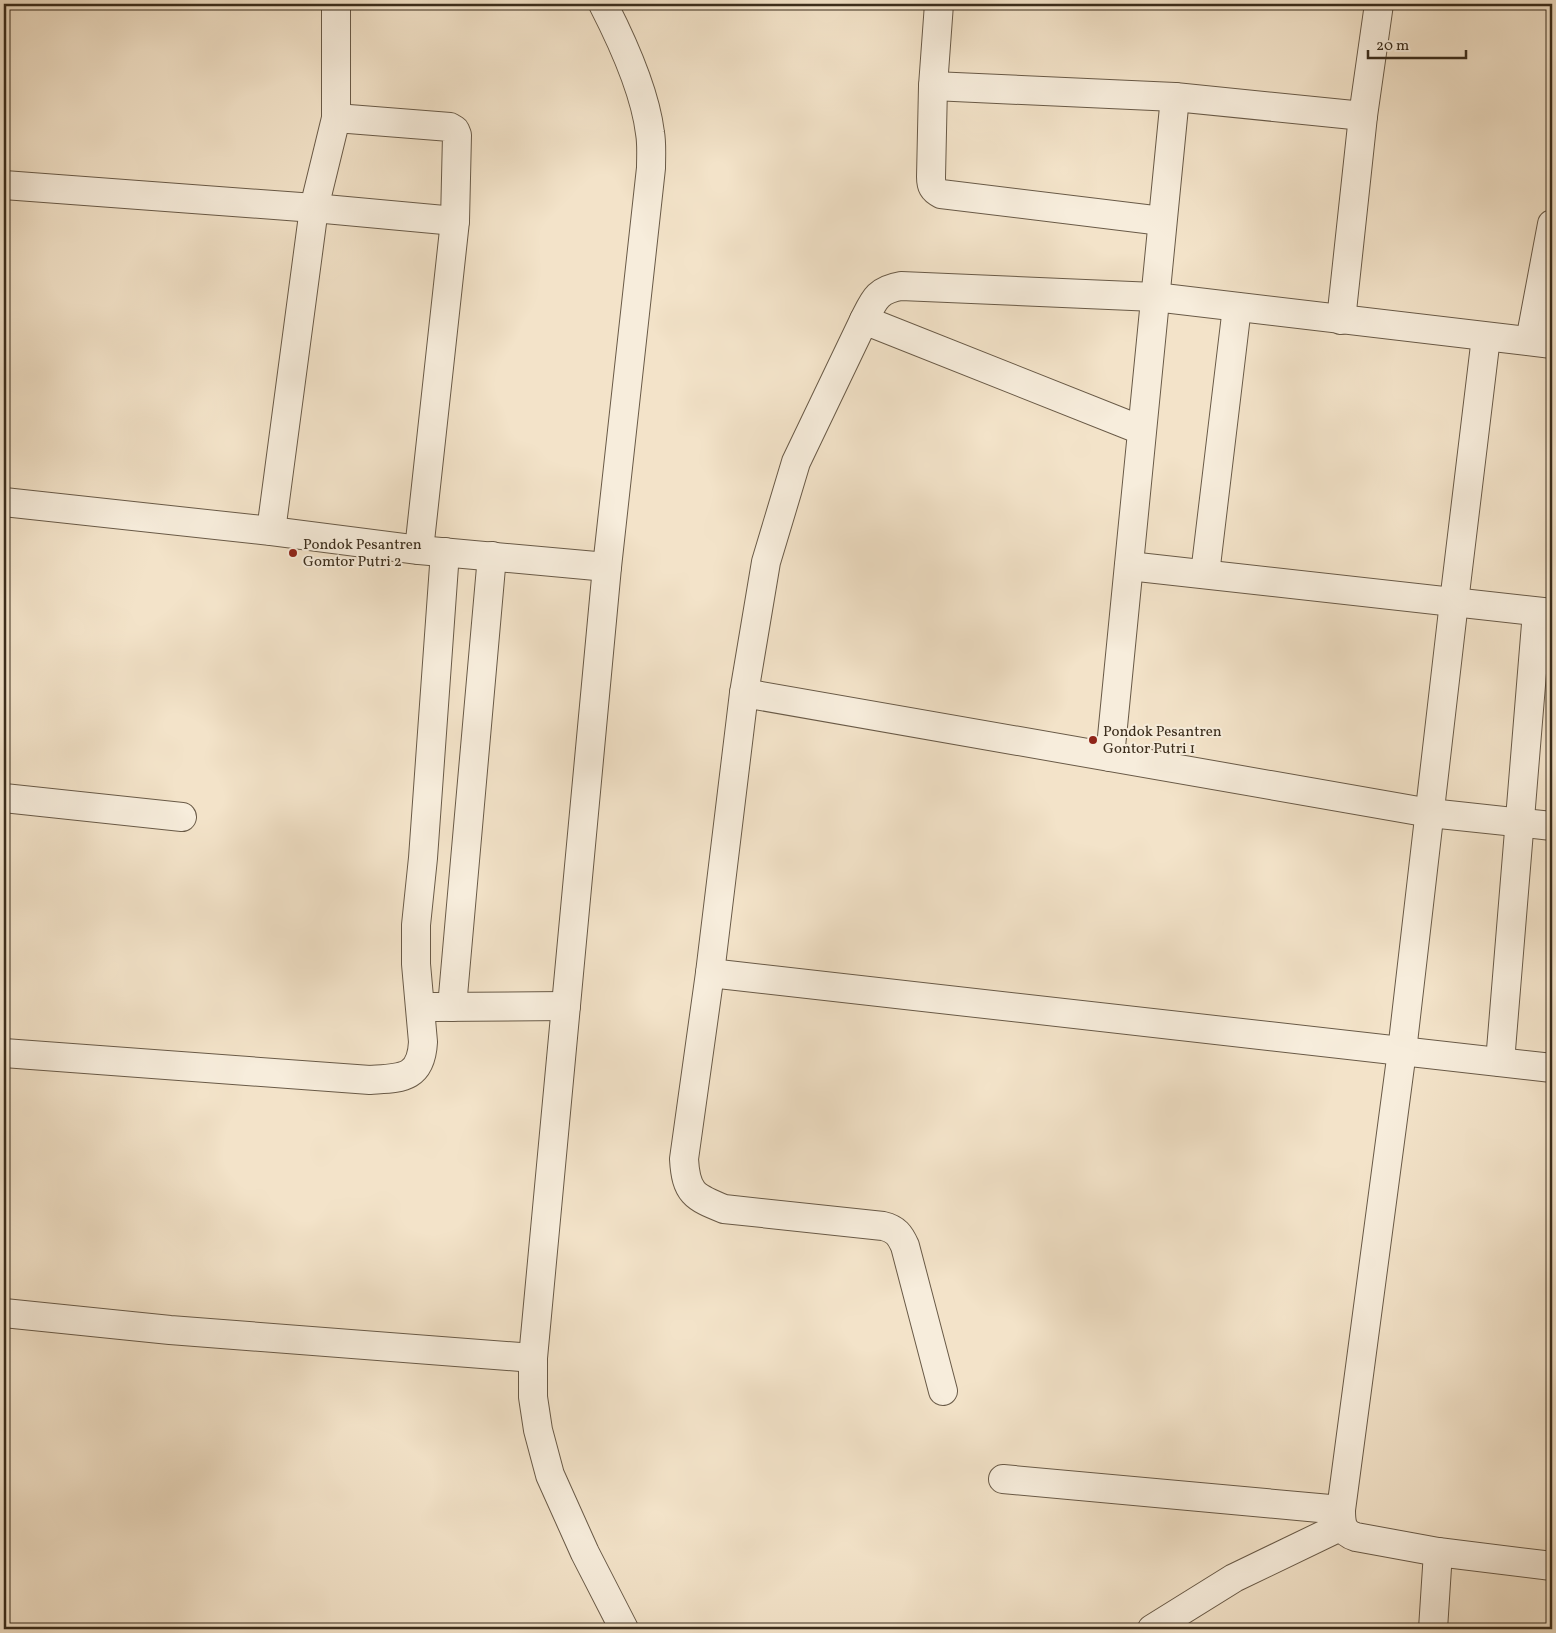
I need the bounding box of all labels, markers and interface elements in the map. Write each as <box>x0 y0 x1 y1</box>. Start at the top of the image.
scale bar <box>1368 28 1466 60</box>
text: 20 m <box>1376 36 1409 57</box>
place label: Pondok Pesantren Gomtor Putri 2 <box>303 535 422 573</box>
marker: Pondok Pesantren Gomtor Putri 2 <box>287 547 299 559</box>
place label: Pondok Pesantren Gontor Putri 1 <box>1103 722 1222 760</box>
marker: Pondok Pesantren Gontor Putri 1 <box>1087 734 1099 746</box>

